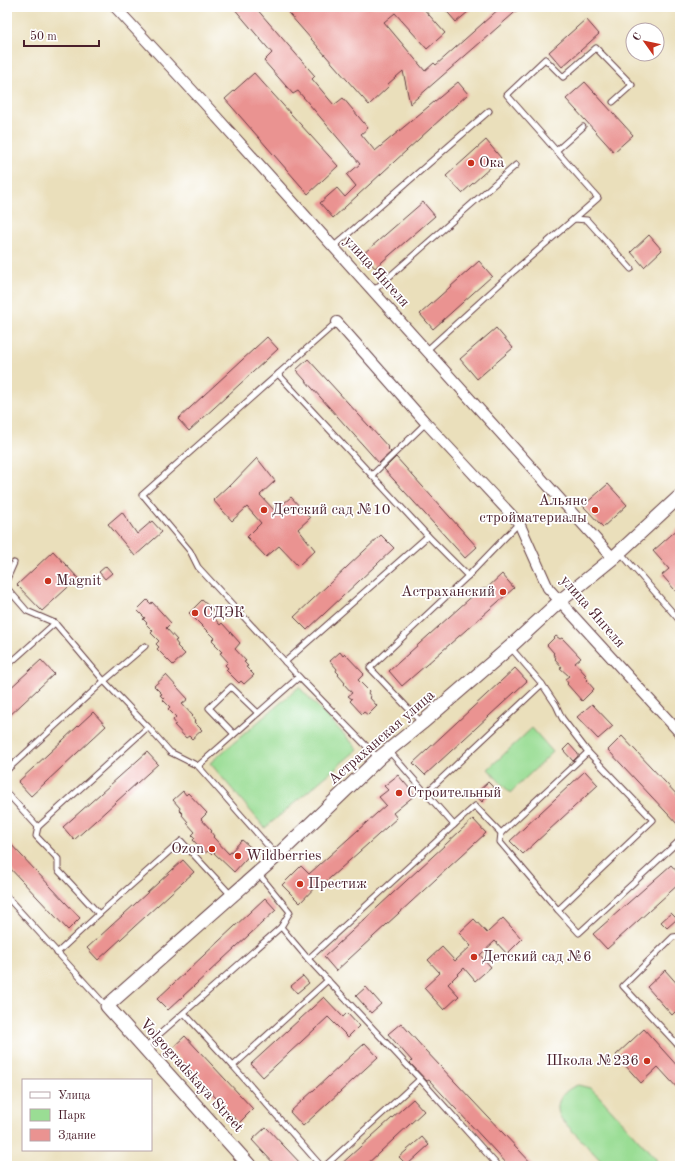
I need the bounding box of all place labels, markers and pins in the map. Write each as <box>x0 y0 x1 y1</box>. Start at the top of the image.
place label: Ока <box>479 156 505 171</box>
marker: Ока <box>466 158 476 168</box>
place label: Альянс стройматериалы <box>479 494 587 526</box>
place label: Детский сад №10 <box>272 503 390 518</box>
marker: Детский сад №10 <box>259 505 269 515</box>
marker: Альянс стройматериалы <box>590 505 600 515</box>
place label: Magnit <box>56 574 101 589</box>
marker: Magnit <box>43 576 53 586</box>
place label: Астраханский <box>401 585 495 600</box>
marker: Астраханский <box>498 587 508 597</box>
place label: СДЭК <box>203 606 245 621</box>
marker: СДЭК <box>190 608 200 618</box>
place label: Строительный <box>407 786 501 801</box>
marker: Строительный <box>394 788 404 798</box>
place label: Ozon <box>171 842 204 857</box>
marker: Ozon <box>207 844 217 854</box>
place label: Wildberries <box>246 849 322 864</box>
marker: Wildberries <box>233 851 243 861</box>
place label: Престиж <box>308 877 367 892</box>
marker: Престиж <box>295 879 305 889</box>
place label: Детский сад №6 <box>482 950 592 965</box>
marker: Детский сад №6 <box>469 952 479 962</box>
place label: Школа №236 <box>546 1054 639 1069</box>
marker: Школа №236 <box>642 1056 652 1066</box>

